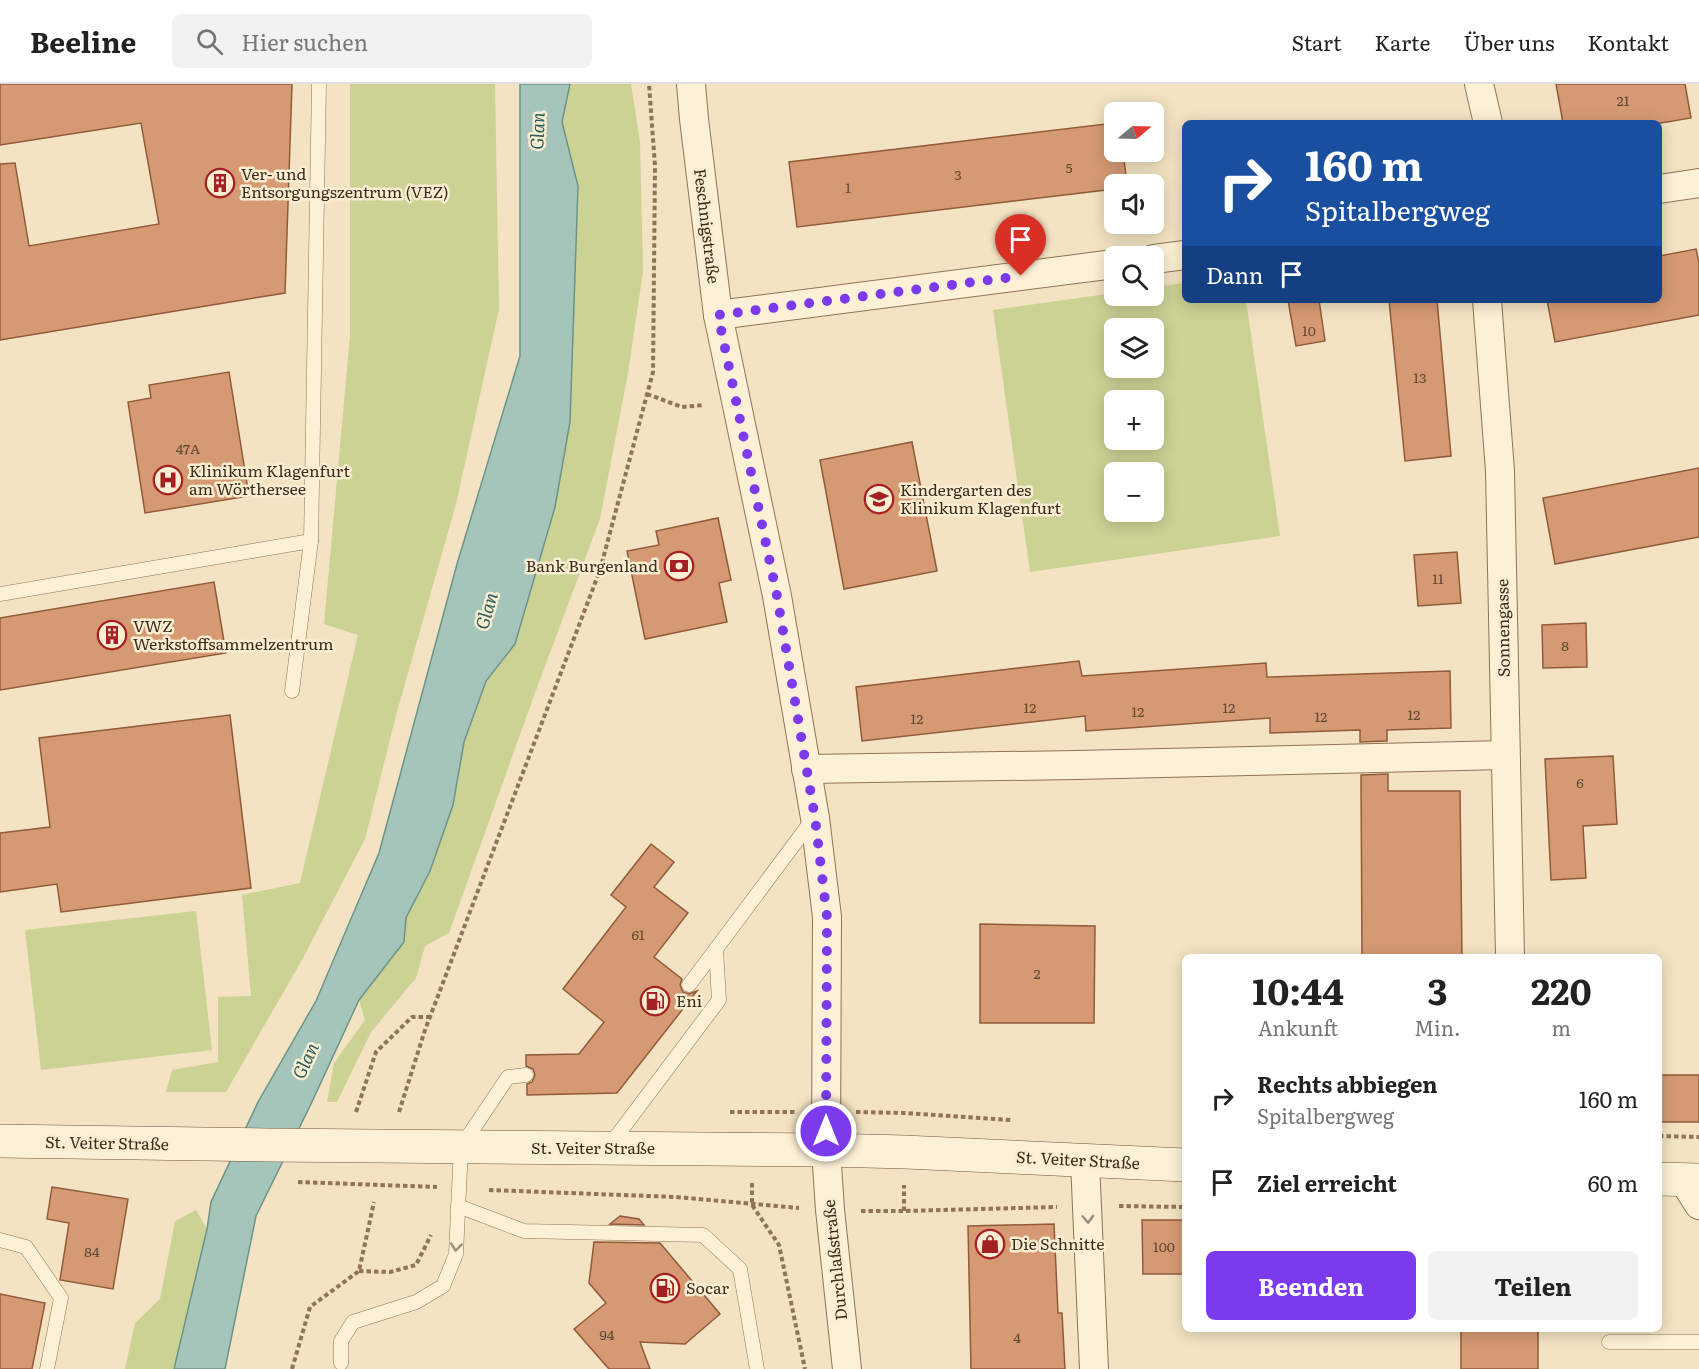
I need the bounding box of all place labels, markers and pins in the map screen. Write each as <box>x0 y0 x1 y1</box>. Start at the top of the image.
place label: Ver- und Entsorgungszentrum (VEZ) <box>241 161 449 203</box>
building icon: Ver- und Entsorgungszentrum (VEZ) <box>204 167 236 199</box>
pin <box>995 214 1046 276</box>
place label: Klinikum Klagenfurt am Wörthersee <box>189 458 350 500</box>
hospital icon: Klinikum Klagenfurt am Wörthersee <box>152 464 184 496</box>
place label: Kindergarten des Klinikum Klagenfurt <box>900 477 1061 519</box>
school or university icon: Kindergarten des Klinikum Klagenfurt <box>863 483 895 515</box>
bank icon: Bank Burgenland <box>663 550 695 582</box>
place label: Bank Burgenland <box>526 553 658 577</box>
place label: VWZ Werkstoffsammelzentrum <box>133 613 334 655</box>
building icon: VWZ Werkstoffsammelzentrum <box>96 619 128 651</box>
fuel station icon: Eni <box>639 985 671 1017</box>
place label: Eni <box>676 988 702 1012</box>
shop icon: Die Schnitte <box>974 1228 1006 1260</box>
place label: Die Schnitte <box>1011 1231 1105 1255</box>
fuel station icon: Socar <box>649 1272 681 1304</box>
place label: Socar <box>686 1275 729 1299</box>

